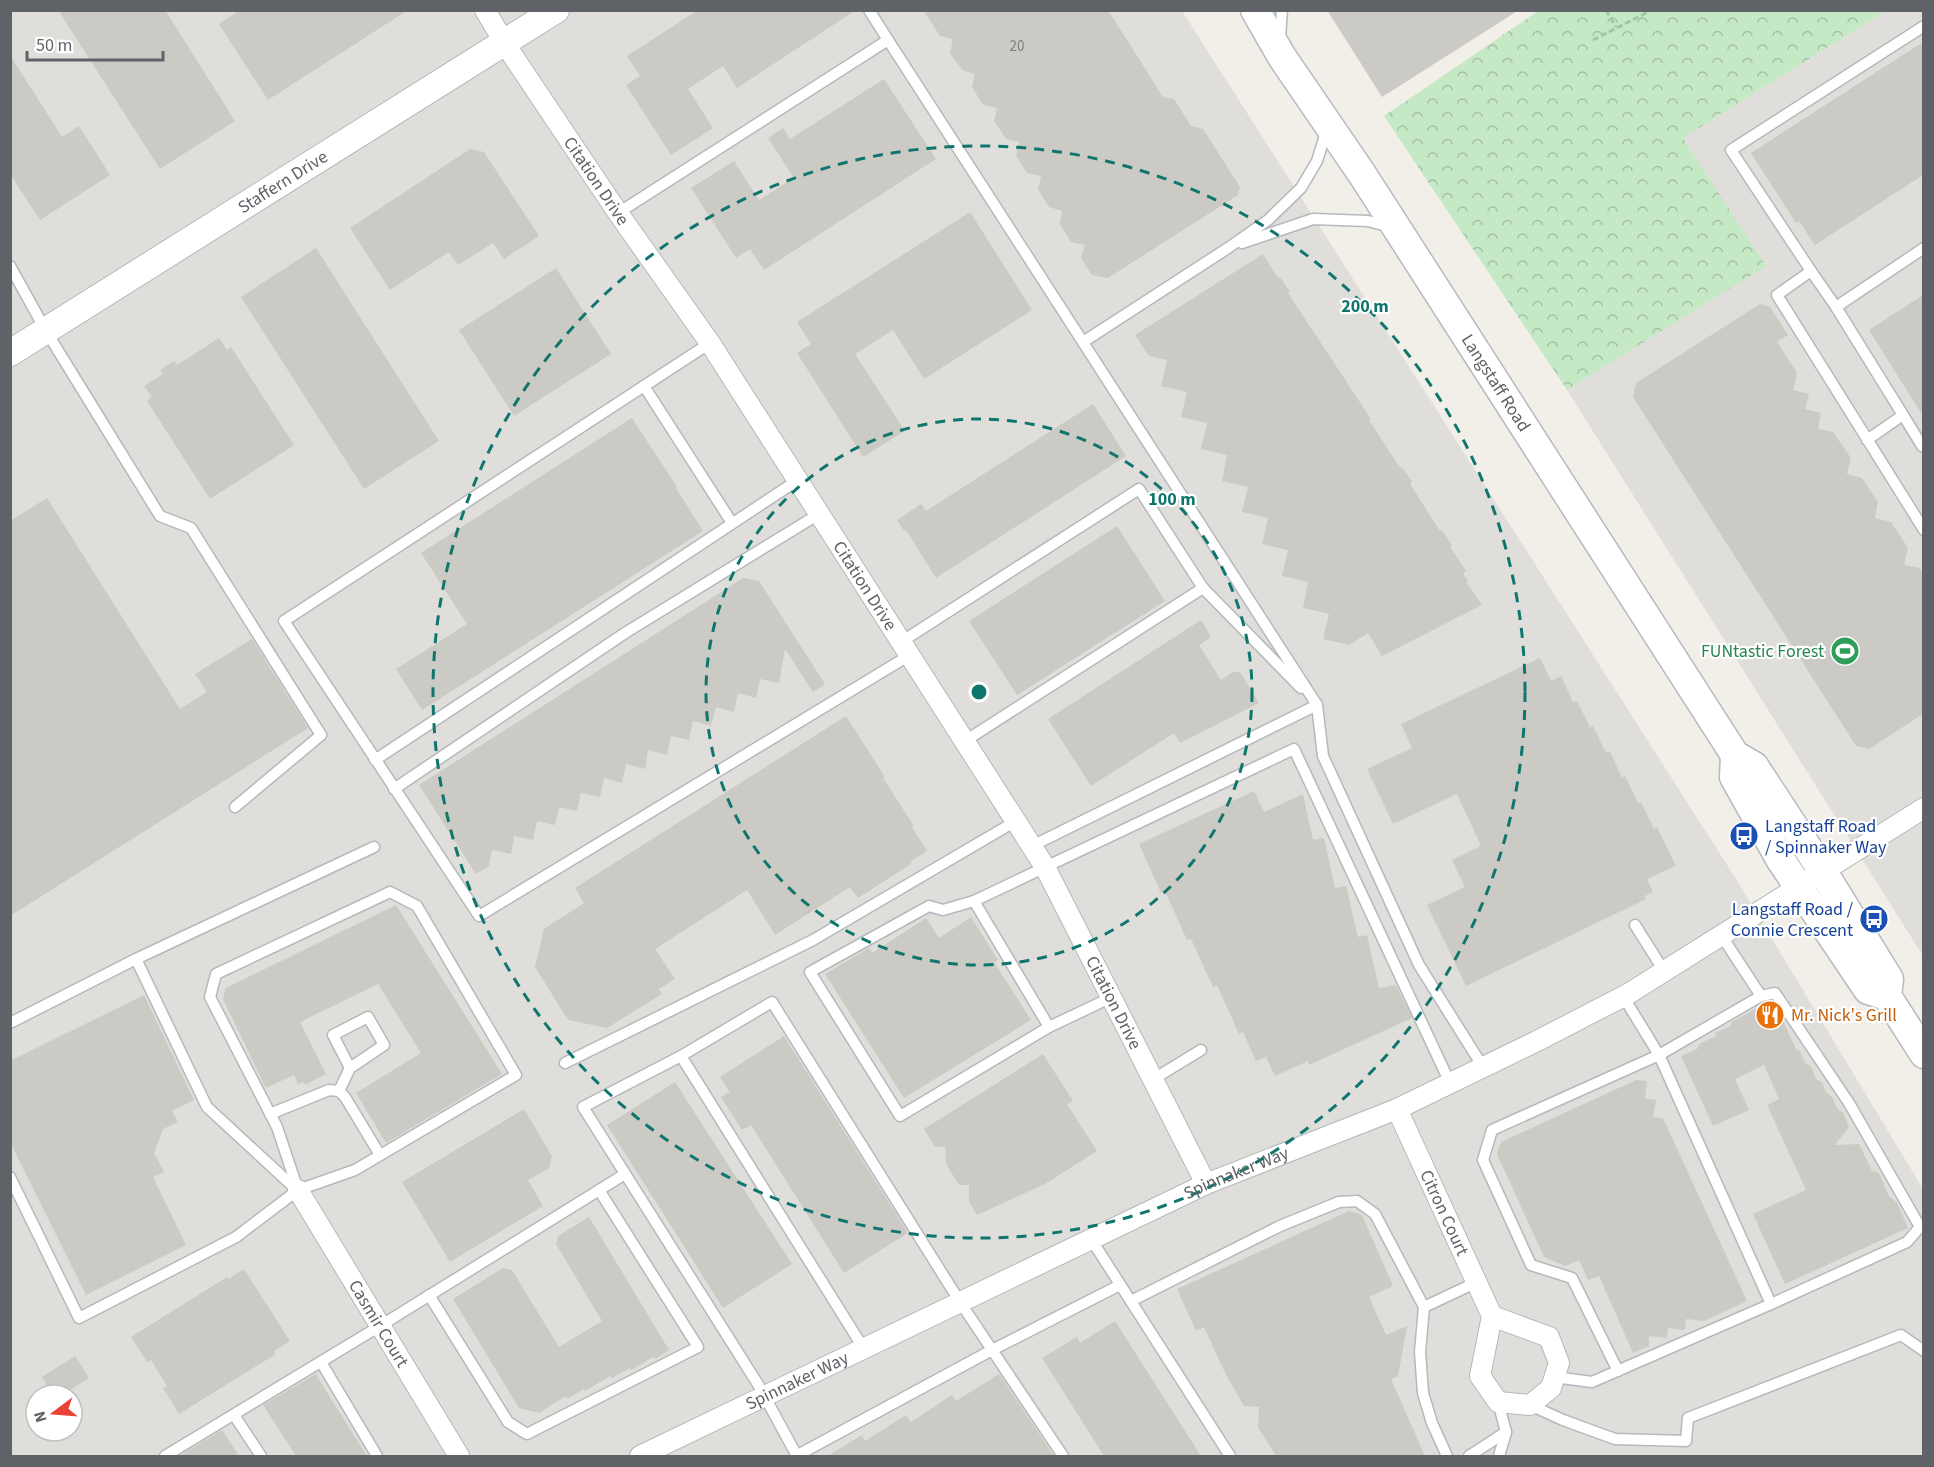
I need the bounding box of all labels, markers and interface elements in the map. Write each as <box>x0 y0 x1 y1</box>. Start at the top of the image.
scale bar <box>27 24 164 62</box>
text: 50 m <box>36 33 72 58</box>
house number: 20 <box>1010 36 1024 57</box>
street label: Citation Drive <box>558 131 635 230</box>
street label: Staffern Drive <box>233 144 333 219</box>
text: 200 m <box>1341 294 1389 319</box>
street label: Langstaff Road <box>1455 329 1537 436</box>
text: 100 m <box>1148 487 1196 512</box>
street label: Citation Drive <box>827 536 903 635</box>
sports icon: FUNtastic Forest <box>1829 635 1861 667</box>
place label: FUNtastic Forest <box>1701 639 1824 664</box>
centre of rings <box>969 682 989 702</box>
place label: Langstaff Road / Spinnaker Way <box>1765 814 1887 860</box>
bus stop icon: Langstaff Road / Spinnaker Way <box>1728 820 1760 852</box>
place label: Langstaff Road / Connie Crescent <box>1731 897 1854 943</box>
bus stop icon: Langstaff Road / Connie Crescent <box>1858 903 1890 935</box>
street label: Citation Drive <box>1080 951 1148 1054</box>
restaurant icon: Mr. Nick's Grill <box>1754 999 1786 1031</box>
place label: Mr. Nick's Grill <box>1791 1003 1897 1028</box>
street label: Spinnaker Way <box>1179 1140 1293 1206</box>
street label: Citron Court <box>1414 1165 1475 1260</box>
street label: Casmir Court <box>343 1275 415 1372</box>
street label: Spinnaker Way <box>741 1345 853 1416</box>
north arrow <box>24 1383 84 1443</box>
text: N <box>29 1409 53 1425</box>

